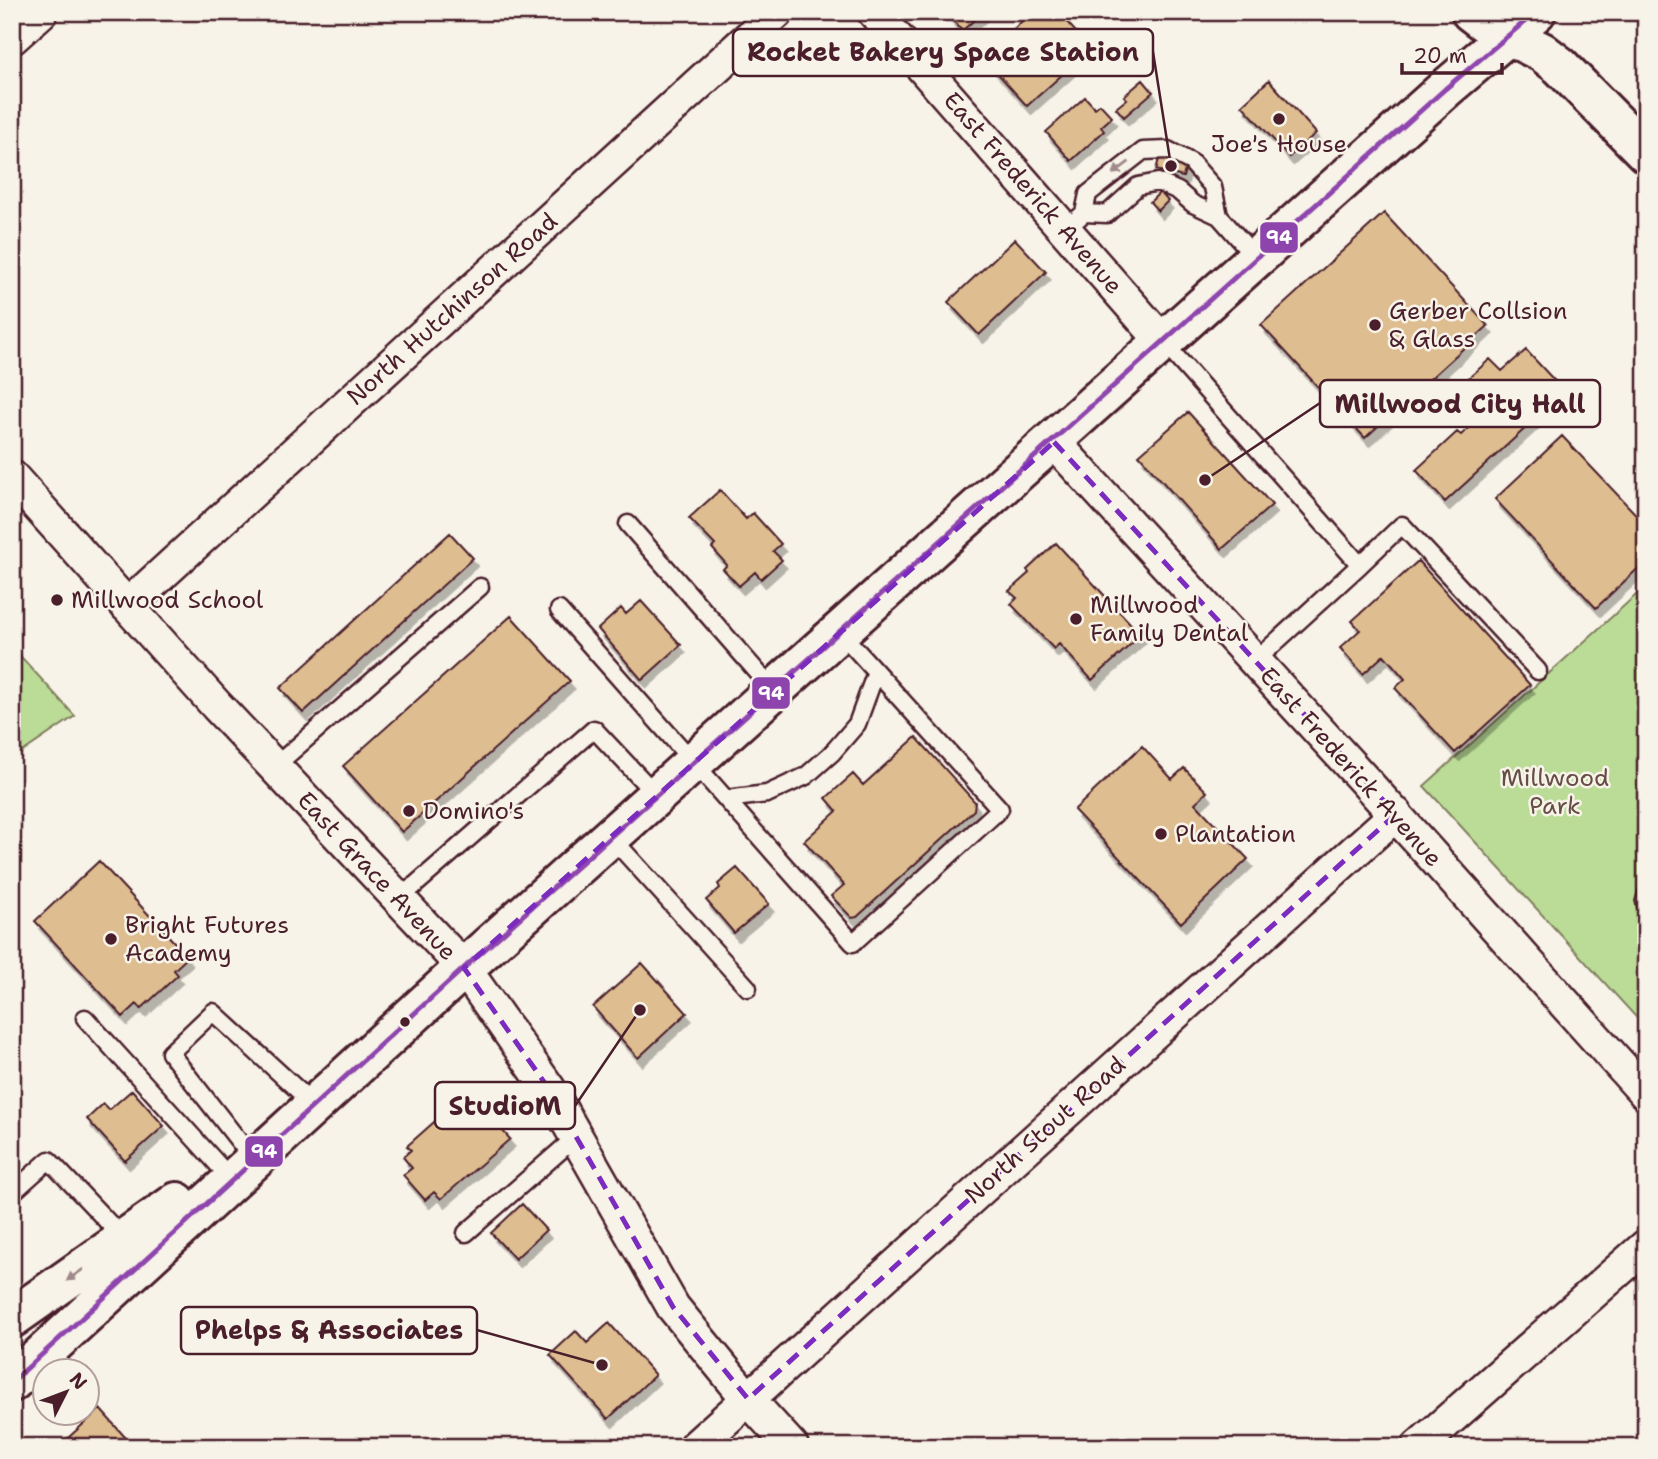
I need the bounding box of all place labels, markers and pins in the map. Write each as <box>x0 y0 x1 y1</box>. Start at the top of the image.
callout: Rocket Bakery Space Station <box>733 29 1153 76</box>
marker: Joe's House <box>1271 111 1287 127</box>
place label: Joe's House <box>1211 128 1347 160</box>
place label: Gerber Collsion & Glass <box>1389 295 1568 355</box>
marker: Gerber Collsion & Glass <box>1367 317 1383 333</box>
callout: Millwood City Hall <box>1320 380 1600 427</box>
place label: Millwood School <box>71 584 264 616</box>
place label: Millwood Family Dental <box>1090 589 1249 649</box>
marker: Millwood School <box>49 592 65 608</box>
marker: Millwood Family Dental <box>1068 611 1084 627</box>
place label: Domino's <box>423 795 524 827</box>
marker: Domino's <box>401 803 417 819</box>
place label: Plantation <box>1175 818 1296 850</box>
marker: Plantation <box>1153 826 1169 842</box>
place label: Bright Futures Academy <box>125 909 289 969</box>
marker: Bright Futures Academy <box>103 931 119 947</box>
unlabelled marker <box>398 1015 412 1029</box>
callout: StudioM <box>435 1082 575 1129</box>
callout: Phelps & Associates <box>181 1307 477 1354</box>

